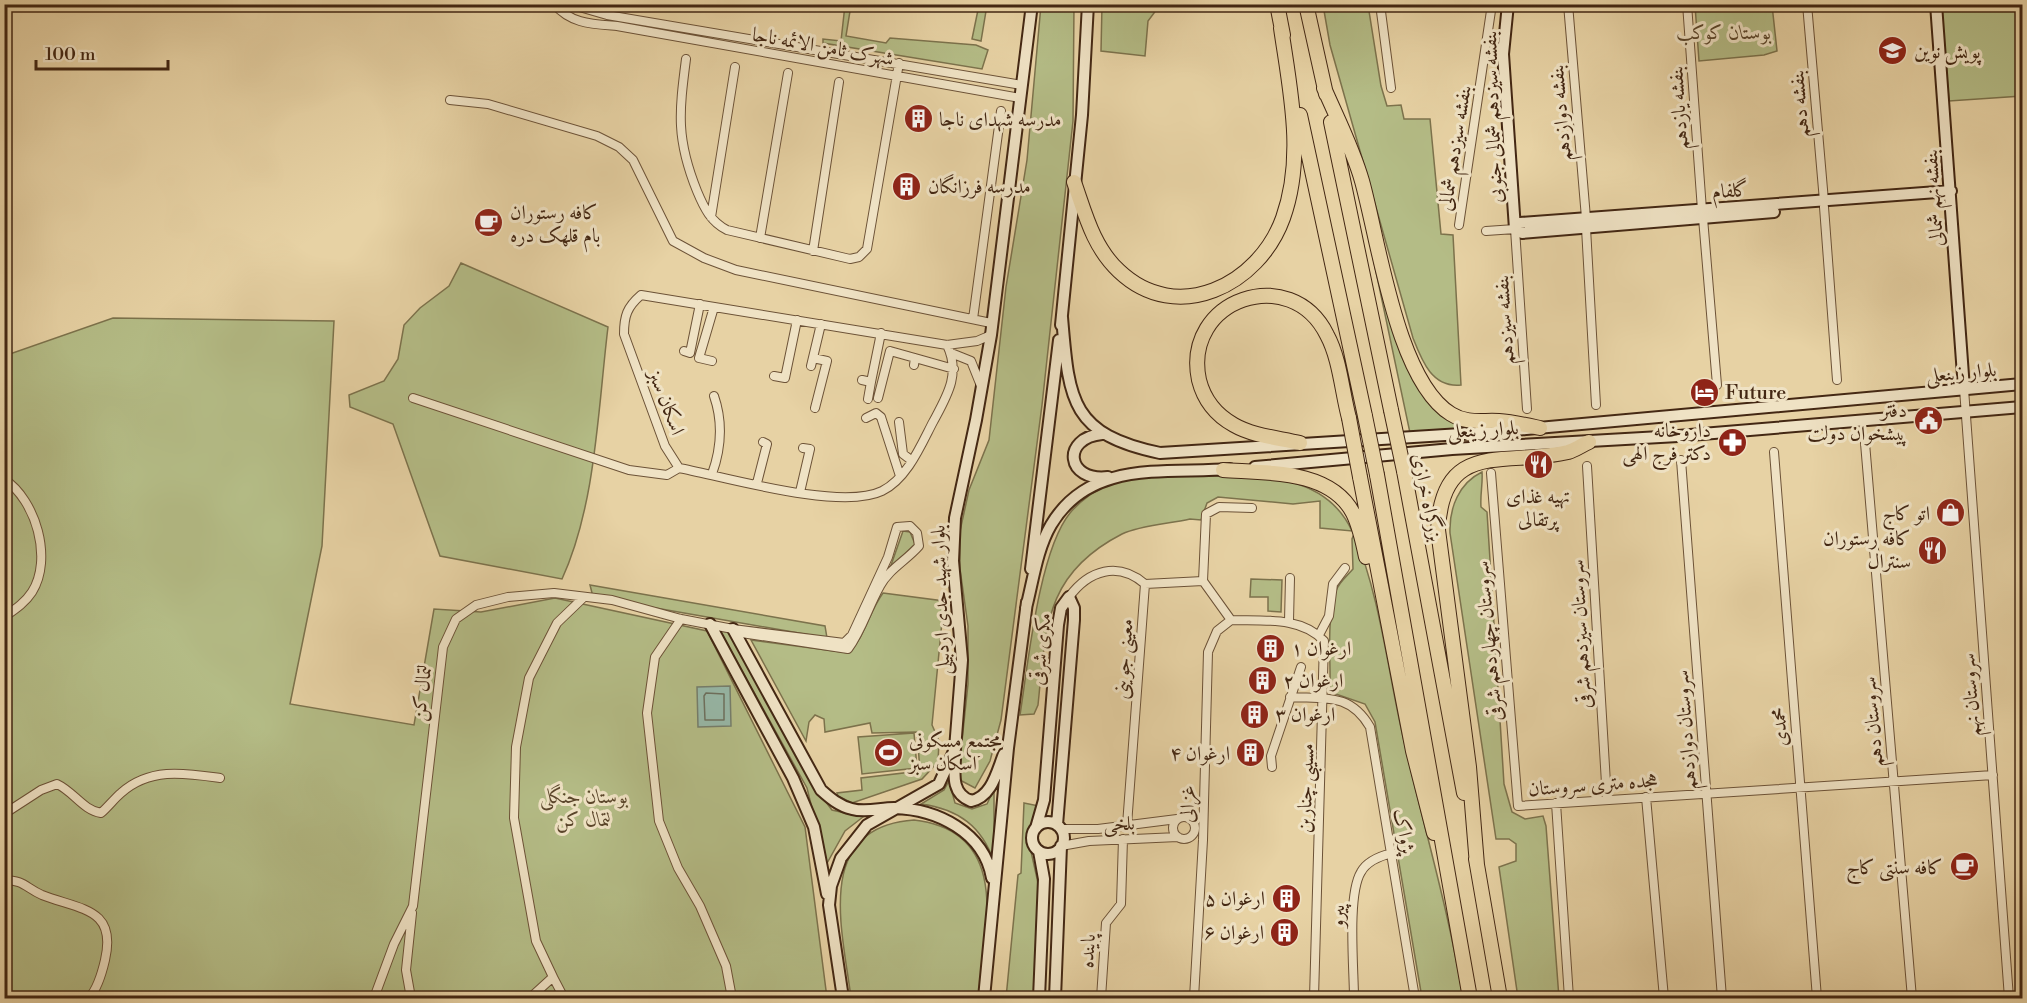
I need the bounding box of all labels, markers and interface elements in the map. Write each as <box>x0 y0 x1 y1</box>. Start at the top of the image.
park label: بوستان کوکب <box>1676 21 1772 46</box>
street label: شهرک ثامن الائمه ناجا <box>750 23 896 72</box>
street label: بنفشه سیزدهم شمالی جنوبی <box>1478 30 1514 203</box>
scale bar <box>36 33 168 71</box>
school or university icon: پویش نوین <box>1877 35 1909 67</box>
place label: پویش نوین <box>1914 40 1982 66</box>
text: 100 m <box>45 43 96 66</box>
street label: بنفشه دوازدهم <box>1545 63 1583 162</box>
street label: بنفشه یازدهم <box>1664 65 1700 151</box>
street label: بنفشه دهم <box>1785 69 1821 139</box>
street label: بنفشه سیزدهم شمالی <box>1433 84 1483 214</box>
building icon: مدرسه شهدای ناجا <box>902 103 934 135</box>
place label: مدرسه شهدای ناجا <box>939 108 1062 133</box>
street label: بنفشه نهم شمالی <box>1919 148 1955 247</box>
building icon: مدرسه فرزانگان <box>891 170 923 202</box>
place label: مدرسه فرزانگان <box>928 173 1031 200</box>
street label: گلفام <box>1711 177 1750 209</box>
place label: کافه رستوران بام قلهک دره <box>510 201 600 253</box>
cafe icon: کافه رستوران بام قلهک دره <box>473 207 505 239</box>
street label: بنفشه سیزدهم <box>1490 274 1526 366</box>
street label: بلوار زینعلی <box>1925 358 1998 390</box>
street label: اسکان سبز <box>641 364 689 439</box>
hotel icon: Future <box>1688 376 1720 408</box>
place label: Future <box>1725 381 1786 406</box>
place label: دفتر پیشخوان دولت <box>1807 399 1907 447</box>
public building icon: دفتر پیشخوان دولت <box>1912 405 1944 437</box>
street label: بلوار زینعلی <box>1447 416 1519 446</box>
place label: داروخانه دکتر فرج الهی <box>1622 419 1711 471</box>
pharmacy icon: داروخانه دکتر فرج الهی <box>1716 426 1748 458</box>
restaurant icon: تهیه غذای پرتقالی <box>1522 449 1554 481</box>
street label: بزرگراه خرازی <box>1406 451 1449 544</box>
place label: تهیه غذای پرتقالی <box>1506 485 1570 533</box>
shop icon: اتو کاج <box>1935 497 1967 529</box>
place label: اتو کاج <box>1882 502 1930 531</box>
street label: بلوار شهید جدی اردبیلی <box>926 524 958 675</box>
place label: کافه رستوران سنترال <box>1823 527 1911 575</box>
restaurant icon: کافه رستوران سنترال <box>1916 534 1948 566</box>
street label: سروستان سیزدهم شرقی <box>1565 558 1603 709</box>
street label: سروستان چهاردهم شرقی <box>1470 559 1514 722</box>
street label: مکری شرقی <box>1025 612 1058 687</box>
street label: معینی جوینی <box>1109 618 1141 700</box>
building icon: ارغوان ۱ <box>1254 632 1286 664</box>
place label: ارغوان ۱ <box>1291 637 1351 662</box>
street label: سروستان نهم <box>1956 652 1992 737</box>
street label: لتمال کن <box>407 664 438 723</box>
building icon: ارغوان ۲ <box>1246 664 1278 696</box>
place label: ارغوان ۲ <box>1283 669 1343 694</box>
street label: سروستان دوازدهم <box>1670 669 1708 791</box>
street label: سروستان دهم <box>1857 675 1895 768</box>
building icon: ارغوان ۳ <box>1238 698 1270 730</box>
place label: ارغوان ۳ <box>1275 703 1335 728</box>
street label: محمدی <box>1767 706 1794 747</box>
place label: مجتمع مسکونی اسکان سبز <box>907 729 1002 777</box>
sports icon: مجتمع مسکونی اسکان سبز <box>872 736 904 768</box>
building icon: ارغوان ۴ <box>1235 737 1267 769</box>
place label: ارغوان ۴ <box>1170 742 1230 767</box>
street label: مسیبی چناربن <box>1292 743 1324 833</box>
street label: هجده متری سروستان <box>1527 768 1659 803</box>
park label: بوستان جنگلی لتمال کن <box>540 783 629 833</box>
street label: غزالی <box>1175 785 1202 823</box>
street label: پژواک <box>1387 806 1420 858</box>
street label: بلخی <box>1103 811 1135 838</box>
cafe icon: کافه سنتی کاج <box>1948 851 1980 883</box>
place label: کافه سنتی کاج <box>1846 856 1943 885</box>
building icon: ارغوان ۵ <box>1270 882 1302 914</box>
place label: ارغوان ۵ <box>1205 887 1265 912</box>
street label: پیرو <box>1326 903 1352 929</box>
building icon: ارغوان ۶ <box>1269 916 1301 948</box>
place label: ارغوان ۶ <box>1204 921 1264 946</box>
street label: پاینده <box>1075 932 1103 969</box>

